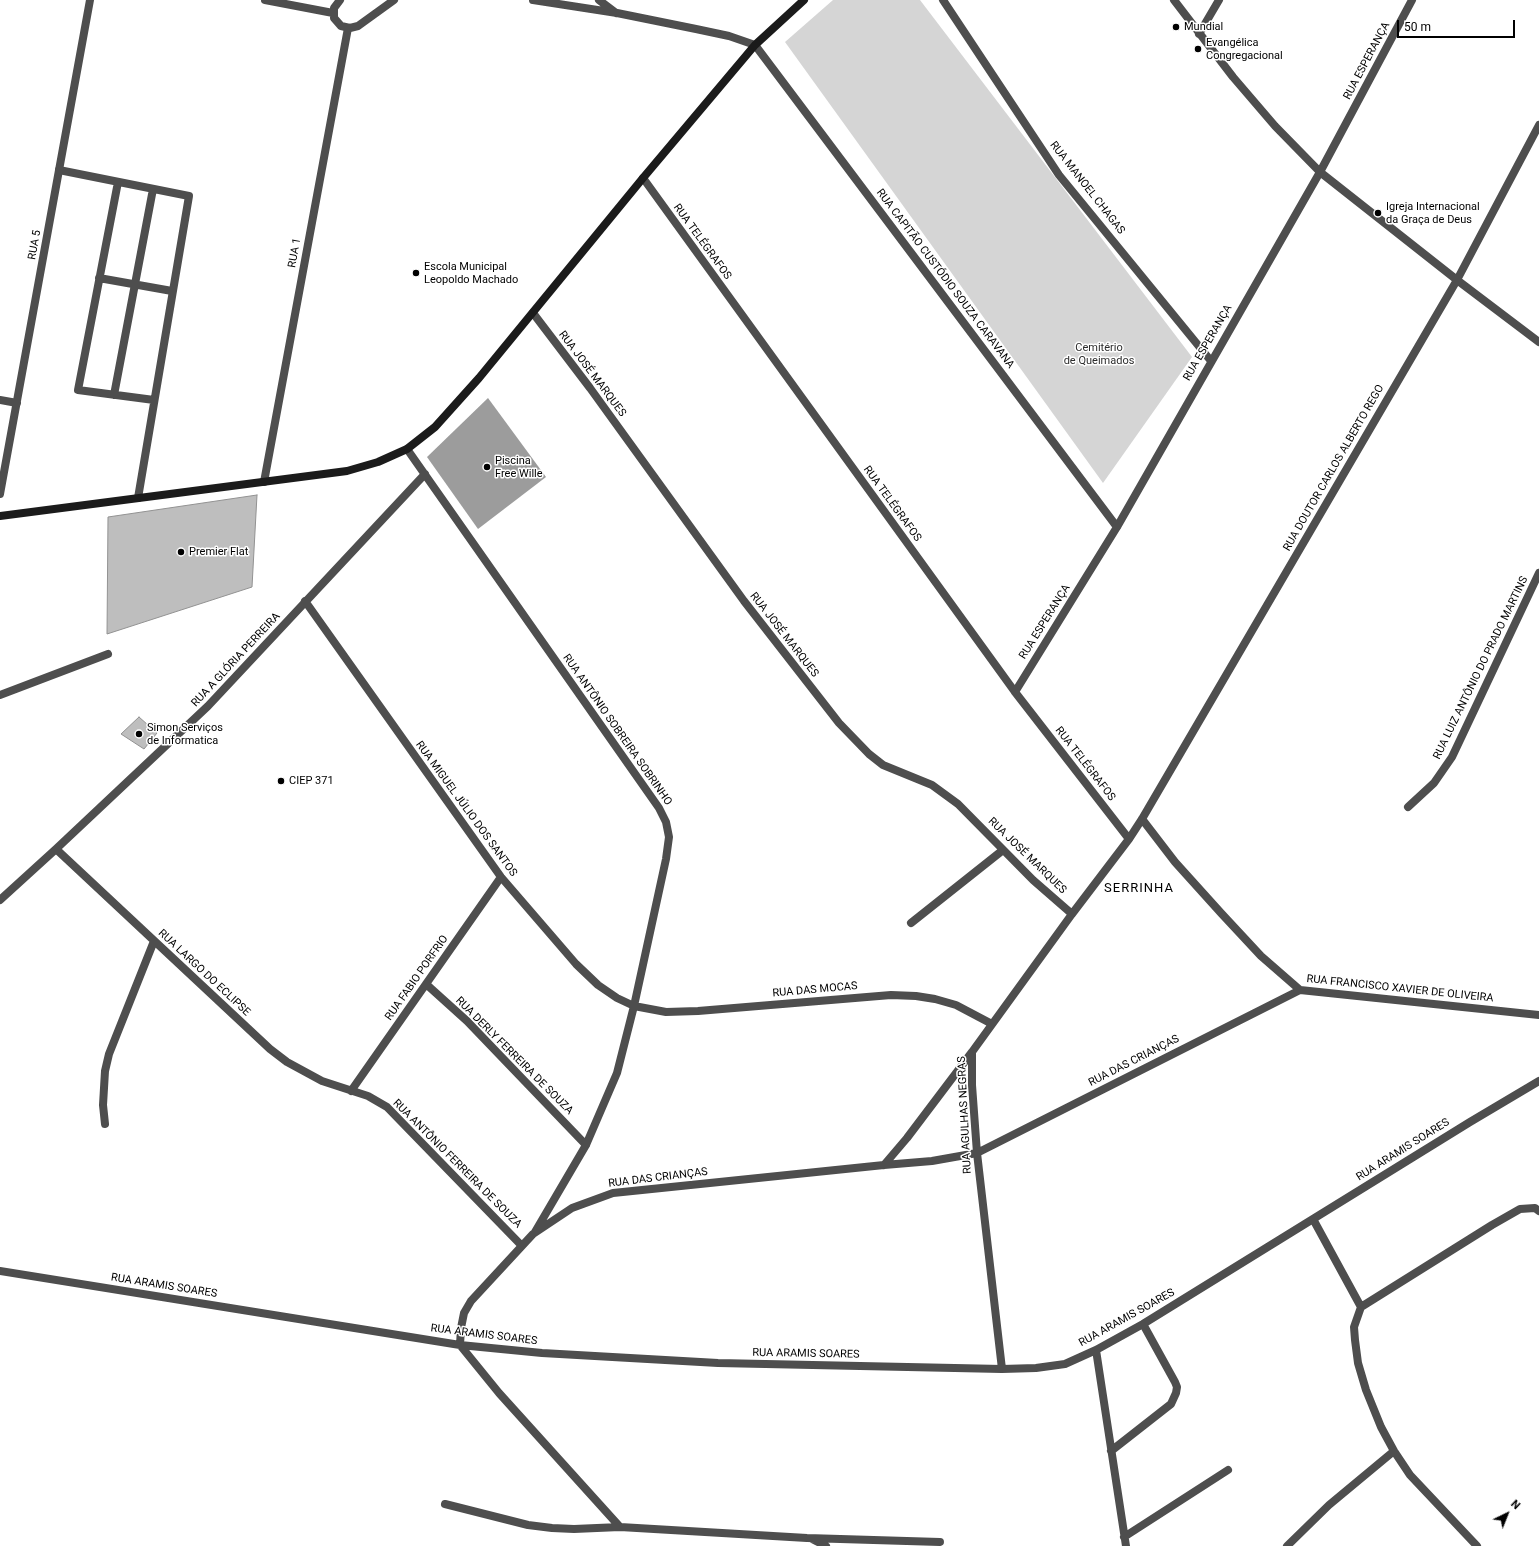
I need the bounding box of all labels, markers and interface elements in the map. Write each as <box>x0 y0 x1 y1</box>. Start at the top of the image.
scale bar <box>1399 12 1517 38</box>
place label: Mundial <box>1184 20 1223 34</box>
street label: RUA ESPERANÇA <box>1341 20 1393 102</box>
text: 50 m <box>1404 20 1431 34</box>
marker: Mundial <box>1171 22 1181 32</box>
place label: Evangélica Congregacional <box>1206 36 1283 62</box>
marker: Evangélica Congregacional <box>1193 44 1203 54</box>
street label: RUA MANOEL CHAGAS <box>1047 139 1127 237</box>
street label: RUA CAPITÃO CUSTÓDIO SOUZA CARAVANA <box>873 187 1017 371</box>
place label: Igreja Internacional da Graça de Deus <box>1386 200 1480 226</box>
street label: RUA TELÉGRAFOS <box>670 202 734 282</box>
marker: Igreja Internacional da Graça de Deus <box>1373 208 1383 218</box>
street label: RUA 5 <box>26 229 44 261</box>
street label: RUA 1 <box>286 237 304 269</box>
place label: Escola Municipal Leopoldo Machado <box>424 260 518 286</box>
marker: Escola Municipal Leopoldo Machado <box>411 268 421 278</box>
street label: RUA ESPERANÇA <box>1181 303 1235 383</box>
street label: RUA JOSÉ MARQUES <box>555 329 629 419</box>
park label: Cemitério de Queimados <box>1064 341 1134 367</box>
street label: RUA DOUTOR CARLOS ALBERTO REGO <box>1281 382 1387 554</box>
place label: Piscina Free Wille <box>495 454 543 480</box>
marker: Piscina Free Wille <box>482 462 492 472</box>
street label: RUA TELÉGRAFOS <box>860 464 924 544</box>
place label: Premier Flat <box>189 545 248 559</box>
marker: Premier Flat <box>176 547 186 557</box>
street label: RUA LUIZ ANTÔNIO DO PRADO MARTINS <box>1431 574 1531 762</box>
street label: RUA ESPERANÇA <box>1017 582 1073 662</box>
street label: RUA JOSÉ MARQUES <box>747 590 821 680</box>
street label: RUA A GLÓRIA PERREIRA <box>189 610 283 710</box>
street label: RUA ANTÔNIO SOBREIRA SOBRINHO <box>560 652 674 808</box>
place label: Simon Serviços de Informatica <box>147 721 223 747</box>
street label: RUA TELÉGRAFOS <box>1052 724 1118 804</box>
marker: Simon Serviços de Informatica <box>134 729 144 739</box>
street label: RUA MIGUEL JÚLIO DOS SANTOS <box>412 739 520 879</box>
place label: CIEP 371 <box>289 774 334 788</box>
marker: CIEP 371 <box>276 776 286 786</box>
street label: RUA JOSÉ MARQUES <box>985 815 1069 897</box>
district label: SERRINHA <box>1104 881 1174 897</box>
street label: RUA LARGO DO ECLIPSE <box>155 927 253 1019</box>
street label: RUA FABIO PORFRIO <box>383 933 451 1023</box>
street label: RUA FRANCISCO XAVIER DE OLIVEIRA <box>1306 973 1494 1005</box>
street label: RUA DAS MOCAS <box>772 980 858 1000</box>
street label: RUA DERLY FERREIRA DE SOUZA <box>452 994 576 1118</box>
street label: RUA DAS CRIANÇAS <box>1086 1032 1182 1090</box>
street label: RUA AGULHAS NEGRAS <box>955 1056 975 1174</box>
street label: RUA ANTÔNIO FERREIRA DE SOUZA <box>390 1097 524 1231</box>
street label: RUA ARAMIS SOARES <box>1354 1116 1452 1184</box>
street label: RUA DAS CRIANÇAS <box>607 1165 709 1191</box>
street label: RUA ARAMIS SOARES <box>110 1271 218 1301</box>
street label: RUA ARAMIS SOARES <box>1077 1286 1177 1350</box>
street label: RUA ARAMIS SOARES <box>430 1322 538 1348</box>
street label: RUA ARAMIS SOARES <box>752 1346 860 1362</box>
north arrow <box>1487 1494 1527 1534</box>
text: N <box>1508 1497 1523 1512</box>

